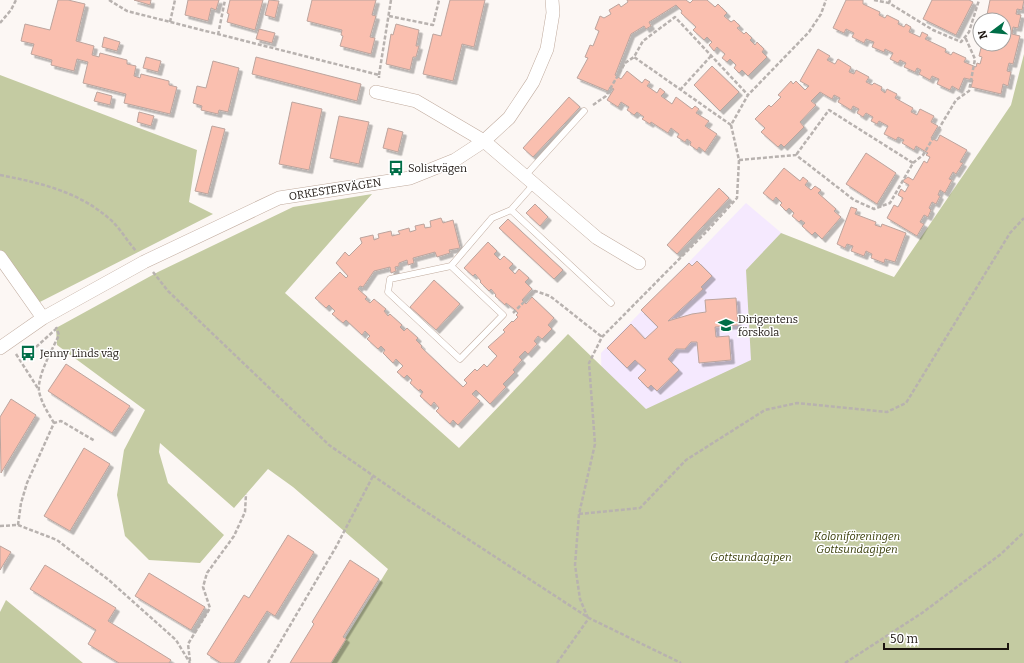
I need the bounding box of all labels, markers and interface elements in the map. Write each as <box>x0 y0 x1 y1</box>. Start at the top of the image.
north arrow <box>972 12 1012 52</box>
text: N <box>975 28 990 40</box>
bus stop icon: Solistvägen <box>387 159 405 177</box>
place label: Solistvägen <box>408 162 467 175</box>
street label: ORKESTERVÄGEN <box>288 176 383 203</box>
place label: Dirigentens förskola <box>738 313 798 339</box>
school or university icon: Dirigentens förskola <box>717 316 735 334</box>
bus stop icon: Jenny Linds väg <box>19 344 37 362</box>
place label: Jenny Linds väg <box>39 347 119 360</box>
park label: Koloniföreningen Gottsundagipen <box>814 530 901 556</box>
park label: Gottsundagipen <box>710 551 792 564</box>
scale bar <box>884 625 1008 651</box>
text: 50 m <box>890 632 919 646</box>

